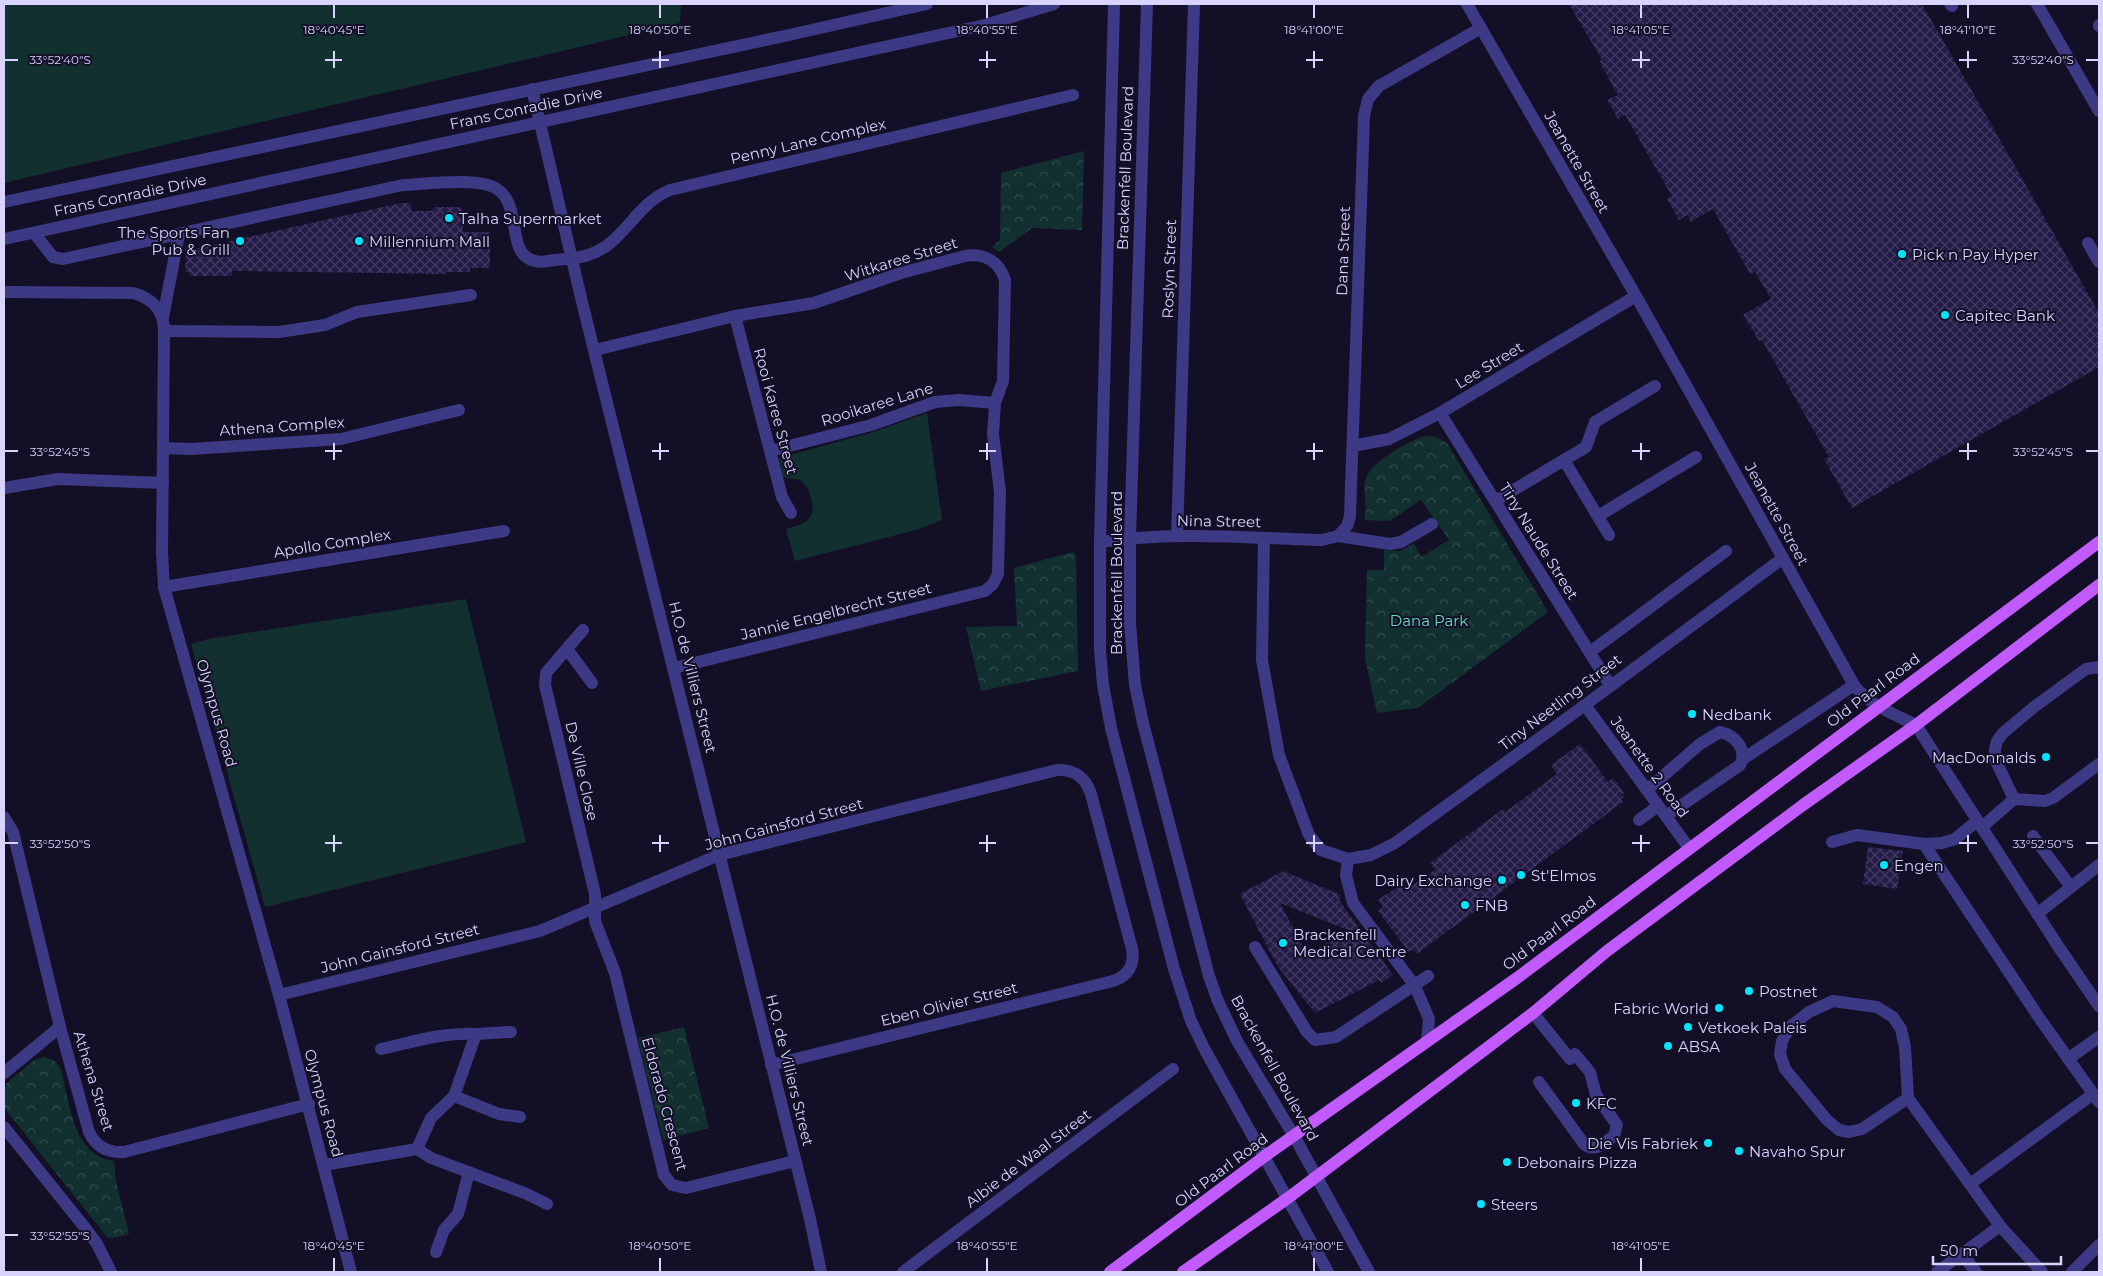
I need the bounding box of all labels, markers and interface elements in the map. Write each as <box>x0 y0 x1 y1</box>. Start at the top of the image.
text: 18°40'45"E <box>303 22 365 37</box>
text: 18°40'50"E <box>629 22 691 37</box>
text: 18°40'55"E <box>956 22 1018 37</box>
text: 18°41'00"E <box>1284 22 1344 37</box>
text: 18°41'05"E <box>1612 22 1670 37</box>
text: 18°41'10"E <box>1940 22 1996 37</box>
text: 33°52'40"S <box>29 52 91 67</box>
text: 33°52'40"S <box>2012 52 2074 67</box>
street label: Frans Conradie Drive <box>448 83 604 133</box>
street label: Brackenfell Boulevard <box>1113 86 1137 250</box>
street label: Jeanette Street <box>1540 107 1614 216</box>
street label: Penny Lane Complex <box>728 114 888 168</box>
street label: Frans Conradie Drive <box>52 170 208 220</box>
street label: Dana Street <box>1332 206 1354 296</box>
place label: Talha Supermarket <box>459 209 602 228</box>
marker: Talha Supermarket <box>443 212 455 224</box>
street label: Roslyn Street <box>1158 219 1180 319</box>
place label: The Sports Fan Pub & Grill <box>118 223 230 259</box>
place label: Millennium Mall <box>369 232 490 251</box>
street label: Witkaree Street <box>842 233 960 285</box>
marker: The Sports Fan Pub & Grill <box>234 235 246 247</box>
marker: Millennium Mall <box>353 235 365 247</box>
place label: Pick n Pay Hyper <box>1912 245 2039 264</box>
marker: Pick n Pay Hyper <box>1896 248 1908 260</box>
place label: Capitec Bank <box>1955 306 2055 325</box>
marker: Capitec Bank <box>1939 309 1951 321</box>
street label: Lee Street <box>1451 337 1527 393</box>
street label: Rooi Karee Street <box>750 346 802 476</box>
street label: Rooikaree Lane <box>819 378 935 430</box>
street label: Athena Complex <box>219 412 345 440</box>
text: 33°52'45"S <box>30 444 90 459</box>
text: 33°52'45"S <box>2013 444 2073 459</box>
street label: Jeanette Street <box>1740 458 1813 569</box>
street label: Tiny Naude Street <box>1495 479 1583 603</box>
street label: Brackenfell Boulevard <box>1107 491 1126 655</box>
street label: Nina Street <box>1177 511 1261 531</box>
street label: Apollo Complex <box>272 524 392 562</box>
street label: Jannie Engelbrecht Street <box>738 578 933 644</box>
street label: H.O. de Villiers Street <box>665 599 721 755</box>
park label: Dana Park <box>1390 611 1468 630</box>
street label: Old Paarl Road <box>1823 649 1923 731</box>
street label: Tiny Neetling Street <box>1495 650 1625 754</box>
street label: Olympus Road <box>193 657 241 769</box>
place label: Nedbank <box>1702 705 1772 724</box>
marker: Nedbank <box>1686 708 1698 720</box>
street label: Jeanette 2 Road <box>1606 712 1693 821</box>
street label: De Ville Close <box>561 720 603 822</box>
place label: MacDonnalds <box>1932 748 2036 767</box>
marker: MacDonnalds <box>2040 751 2052 763</box>
street label: John Gainsford Street <box>702 794 865 854</box>
text: 33°52'50"S <box>29 836 91 851</box>
text: 33°52'50"S <box>2012 836 2074 851</box>
place label: Engen <box>1894 856 1944 875</box>
marker: Engen <box>1878 859 1890 871</box>
place label: St'Elmos <box>1531 866 1596 885</box>
marker: St'Elmos <box>1515 869 1527 881</box>
place label: Dairy Exchange <box>1374 871 1492 890</box>
marker: Dairy Exchange <box>1496 874 1508 886</box>
street label: Old Paarl Road <box>1499 892 1599 974</box>
place label: FNB <box>1475 896 1508 915</box>
marker: FNB <box>1459 899 1471 911</box>
street label: John Gainsford Street <box>318 919 481 977</box>
place label: Brackenfell Medical Centre <box>1293 925 1406 961</box>
marker: Brackenfell Medical Centre <box>1277 937 1289 949</box>
street label: Eben Olivier Street <box>879 978 1019 1030</box>
place label: Postnet <box>1759 982 1818 1001</box>
marker: Postnet <box>1743 985 1755 997</box>
street label: H.O. de Villiers Street <box>762 992 818 1148</box>
street label: Brackenfell Boulevard <box>1227 992 1323 1144</box>
place label: Fabric World <box>1613 999 1709 1018</box>
marker: Fabric World <box>1713 1002 1725 1014</box>
place label: Vetkoek Paleis <box>1698 1018 1807 1037</box>
marker: Vetkoek Paleis <box>1682 1021 1694 1033</box>
street label: Athena Street <box>70 1028 118 1134</box>
street label: Eldorado Crescent <box>638 1035 692 1173</box>
place label: ABSA <box>1678 1037 1720 1056</box>
marker: ABSA <box>1662 1040 1674 1052</box>
street label: Olympus Road <box>300 1047 348 1159</box>
place label: KFC <box>1586 1094 1617 1113</box>
marker: KFC <box>1570 1097 1582 1109</box>
street label: Albie de Waal Street <box>962 1105 1094 1211</box>
street label: Old Paarl Road <box>1171 1129 1271 1211</box>
place label: Die Vis Fabriek <box>1587 1134 1698 1153</box>
marker: Die Vis Fabriek <box>1702 1137 1714 1149</box>
place label: Navaho Spur <box>1749 1142 1846 1161</box>
marker: Navaho Spur <box>1733 1145 1745 1157</box>
place label: Debonairs Pizza <box>1517 1153 1637 1172</box>
marker: Debonairs Pizza <box>1501 1156 1513 1168</box>
place label: Steers <box>1491 1195 1537 1214</box>
marker: Steers <box>1475 1198 1487 1210</box>
text: 33°52'55"S <box>30 1228 90 1243</box>
scale bar <box>1933 1234 2060 1266</box>
text: 18°40'45"E <box>303 1238 365 1253</box>
text: 18°40'50"E <box>629 1238 691 1253</box>
text: 18°40'55"E <box>956 1238 1018 1253</box>
text: 18°41'00"E <box>1284 1238 1344 1253</box>
text: 18°41'05"E <box>1612 1238 1670 1253</box>
text: 50 m <box>1940 1241 1978 1260</box>

